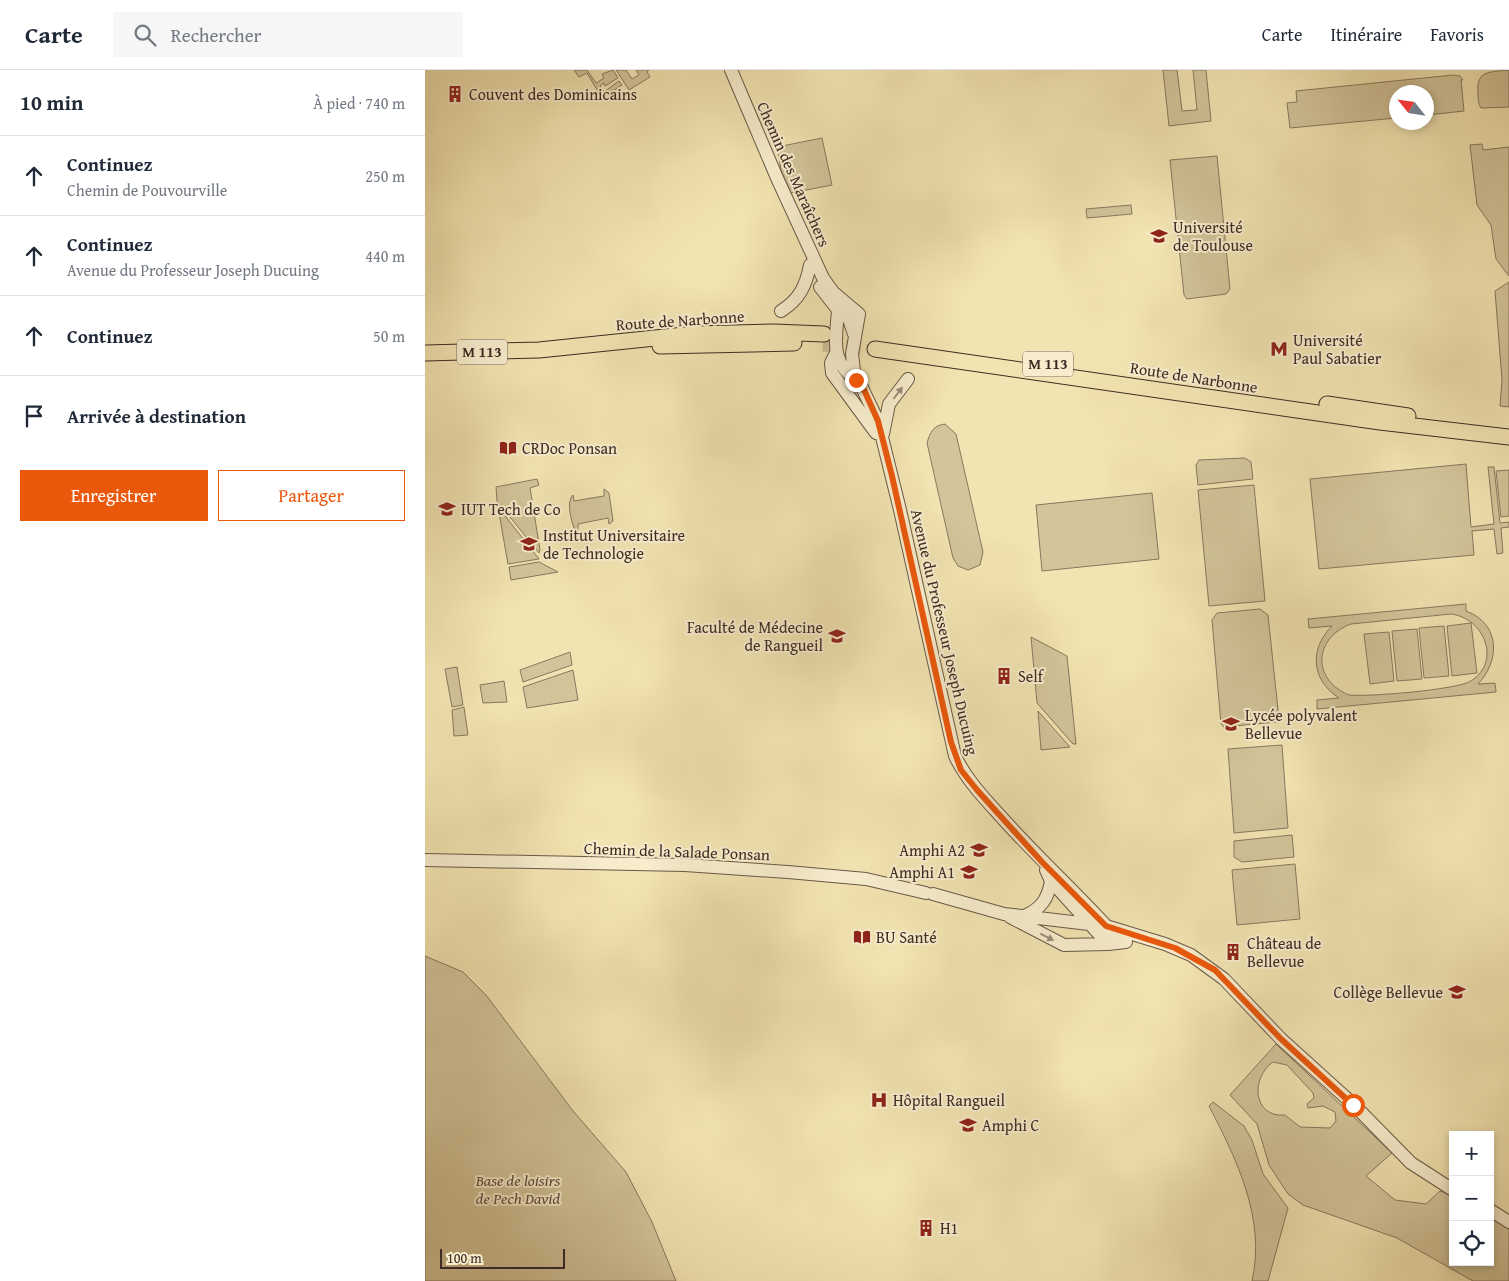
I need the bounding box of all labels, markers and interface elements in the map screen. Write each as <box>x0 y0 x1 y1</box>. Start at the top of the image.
search box <box>113 12 463 57</box>
text: Carte <box>25 17 83 52</box>
icon: search <box>131 21 159 49</box>
text: Rechercher <box>171 21 261 49</box>
text: Carte <box>1262 21 1302 48</box>
text: Itinéraire <box>1330 21 1402 48</box>
text: Favoris <box>1430 21 1484 48</box>
place label: Couvent des Dominicains <box>469 82 637 106</box>
building icon: Couvent des Dominicains <box>445 84 465 104</box>
north arrow <box>1389 85 1434 130</box>
text: 10 min <box>20 87 83 118</box>
text: À pied · 740 m <box>313 91 405 115</box>
street label: Chemin des Maraîchers <box>751 98 837 250</box>
text: Continuez <box>67 150 153 178</box>
icon: ahead <box>20 162 48 190</box>
text: 250 m <box>365 164 405 188</box>
text: Chemin de Pouvourville <box>67 178 227 202</box>
place label: Université de Toulouse <box>1173 215 1253 257</box>
school or university icon: Université de Toulouse <box>1149 226 1169 246</box>
text: Continuez <box>67 230 153 258</box>
icon: ahead <box>20 242 48 270</box>
text: 440 m <box>365 244 405 268</box>
text: Avenue du Professeur Joseph Ducuing <box>67 258 319 282</box>
street label: Route de Narbonne <box>615 304 745 336</box>
icon: ahead <box>20 322 48 350</box>
text: Continuez <box>67 322 153 350</box>
text: 50 m <box>373 324 405 348</box>
place label: Université Paul Sabatier <box>1293 328 1382 370</box>
metro station icon: Université Paul Sabatier <box>1269 339 1289 359</box>
road number: M 113 <box>457 340 507 364</box>
road number: M 113 <box>1023 352 1073 376</box>
street label: Route de Narbonne <box>1129 355 1259 399</box>
route end <box>845 369 868 392</box>
one-way arrow <box>892 386 903 399</box>
icon: arrive <box>20 402 48 430</box>
text: Arrivée à destination <box>67 402 246 430</box>
place label: CRDoc Ponsan <box>522 436 617 460</box>
library icon: CRDoc Ponsan <box>498 438 518 458</box>
button: Enregistrer <box>20 470 208 521</box>
button: Partager <box>218 470 405 521</box>
place label: IUT Tech de Co <box>461 497 561 521</box>
school or university icon: IUT Tech de Co <box>437 499 457 519</box>
street label: Avenue du Professeur Joseph Ducuing <box>905 507 985 757</box>
place label: Institut Universitaire de Technologie <box>543 523 685 565</box>
school or university icon: Institut Universitaire de Technologie <box>519 534 539 554</box>
place label: Faculté de Médecine de Rangueil <box>687 615 824 657</box>
school or university icon: Faculté de Médecine de Rangueil <box>827 626 847 646</box>
place label: Self <box>1018 664 1045 688</box>
building icon: Self <box>994 666 1014 686</box>
place label: Lycée polyvalent Bellevue <box>1245 703 1358 745</box>
school or university icon: Lycée polyvalent Bellevue <box>1221 714 1241 734</box>
street label: Chemin de la Salade Ponsan <box>584 836 770 866</box>
place label: Amphi A2 <box>899 838 965 862</box>
school or university icon: Amphi A2 <box>969 840 989 860</box>
place label: Amphi A1 <box>889 860 955 884</box>
school or university icon: Amphi A1 <box>959 862 979 882</box>
place label: BU Santé <box>876 925 937 949</box>
library icon: BU Santé <box>852 927 872 947</box>
place label: Château de Bellevue <box>1247 931 1321 973</box>
one-way arrow <box>1040 933 1054 941</box>
building icon: Château de Bellevue <box>1223 942 1243 962</box>
place label: Collège Bellevue <box>1333 980 1443 1004</box>
school or university icon: Collège Bellevue <box>1447 982 1467 1002</box>
place label: Hôpital Rangueil <box>893 1088 1006 1112</box>
hospital icon: Hôpital Rangueil <box>869 1090 889 1110</box>
route start <box>1342 1094 1365 1117</box>
place label: Amphi C <box>982 1113 1039 1137</box>
school or university icon: Amphi C <box>958 1115 978 1135</box>
map controls <box>1449 1131 1494 1266</box>
button: + <box>1449 1131 1494 1176</box>
park label: Base de loisirs de Pech David <box>475 1168 561 1210</box>
button: − <box>1449 1176 1494 1221</box>
place label: H1 <box>940 1216 958 1240</box>
building icon: H1 <box>916 1218 936 1238</box>
button: locate <box>1449 1221 1494 1266</box>
scale bar <box>440 1246 565 1269</box>
text: 100 m <box>447 1248 482 1268</box>

